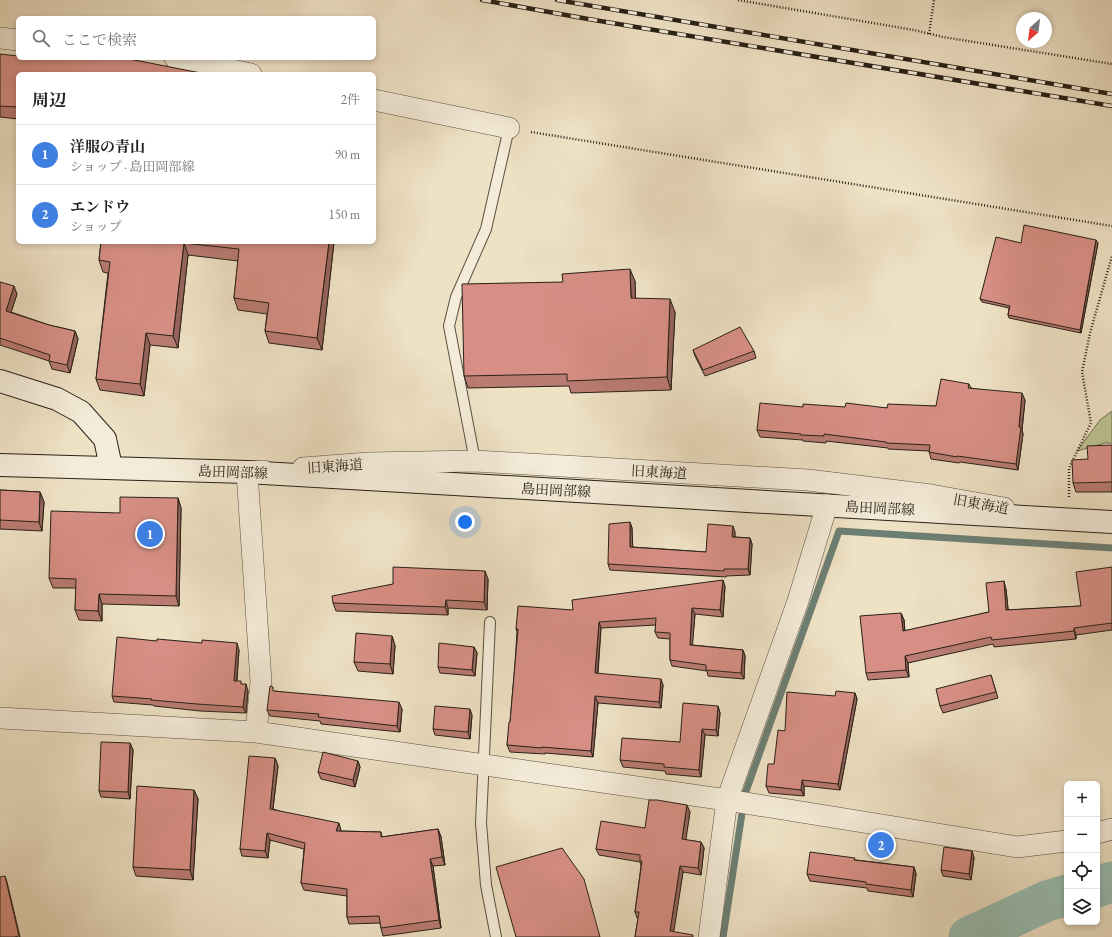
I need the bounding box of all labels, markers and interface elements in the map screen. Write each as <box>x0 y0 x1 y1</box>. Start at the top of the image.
north arrow <box>1016 12 1052 48</box>
search box <box>16 16 376 60</box>
icon: search <box>30 27 52 49</box>
text: ここで検索 <box>62 30 137 49</box>
text: 周辺 <box>32 89 66 111</box>
text: 2件 <box>341 91 360 108</box>
text: 洋服の青山 <box>70 137 145 156</box>
text: 1 <box>42 146 48 163</box>
text: 90 m <box>335 146 360 163</box>
text: ショップ · 島田岡部線 <box>70 158 195 175</box>
text: エンドウ <box>70 197 130 216</box>
text: 2 <box>42 206 48 223</box>
text: 150 m <box>329 206 360 223</box>
text: ショップ <box>70 218 122 235</box>
street label: 旧東海道 <box>306 455 364 477</box>
street label: 島田岡部線 <box>198 462 268 482</box>
street label: 旧東海道 <box>631 462 687 482</box>
street label: 島田岡部線 <box>521 479 591 501</box>
street label: 旧東海道 <box>952 490 1010 518</box>
street label: 島田岡部線 <box>845 497 915 519</box>
your location <box>455 512 475 532</box>
pin: 1 <box>137 519 163 549</box>
map controls <box>1064 781 1100 925</box>
button: + <box>1064 781 1100 817</box>
button: − <box>1064 817 1100 853</box>
pin: 2 <box>868 830 894 860</box>
button: locate <box>1064 853 1100 889</box>
button: layers <box>1064 889 1100 925</box>

